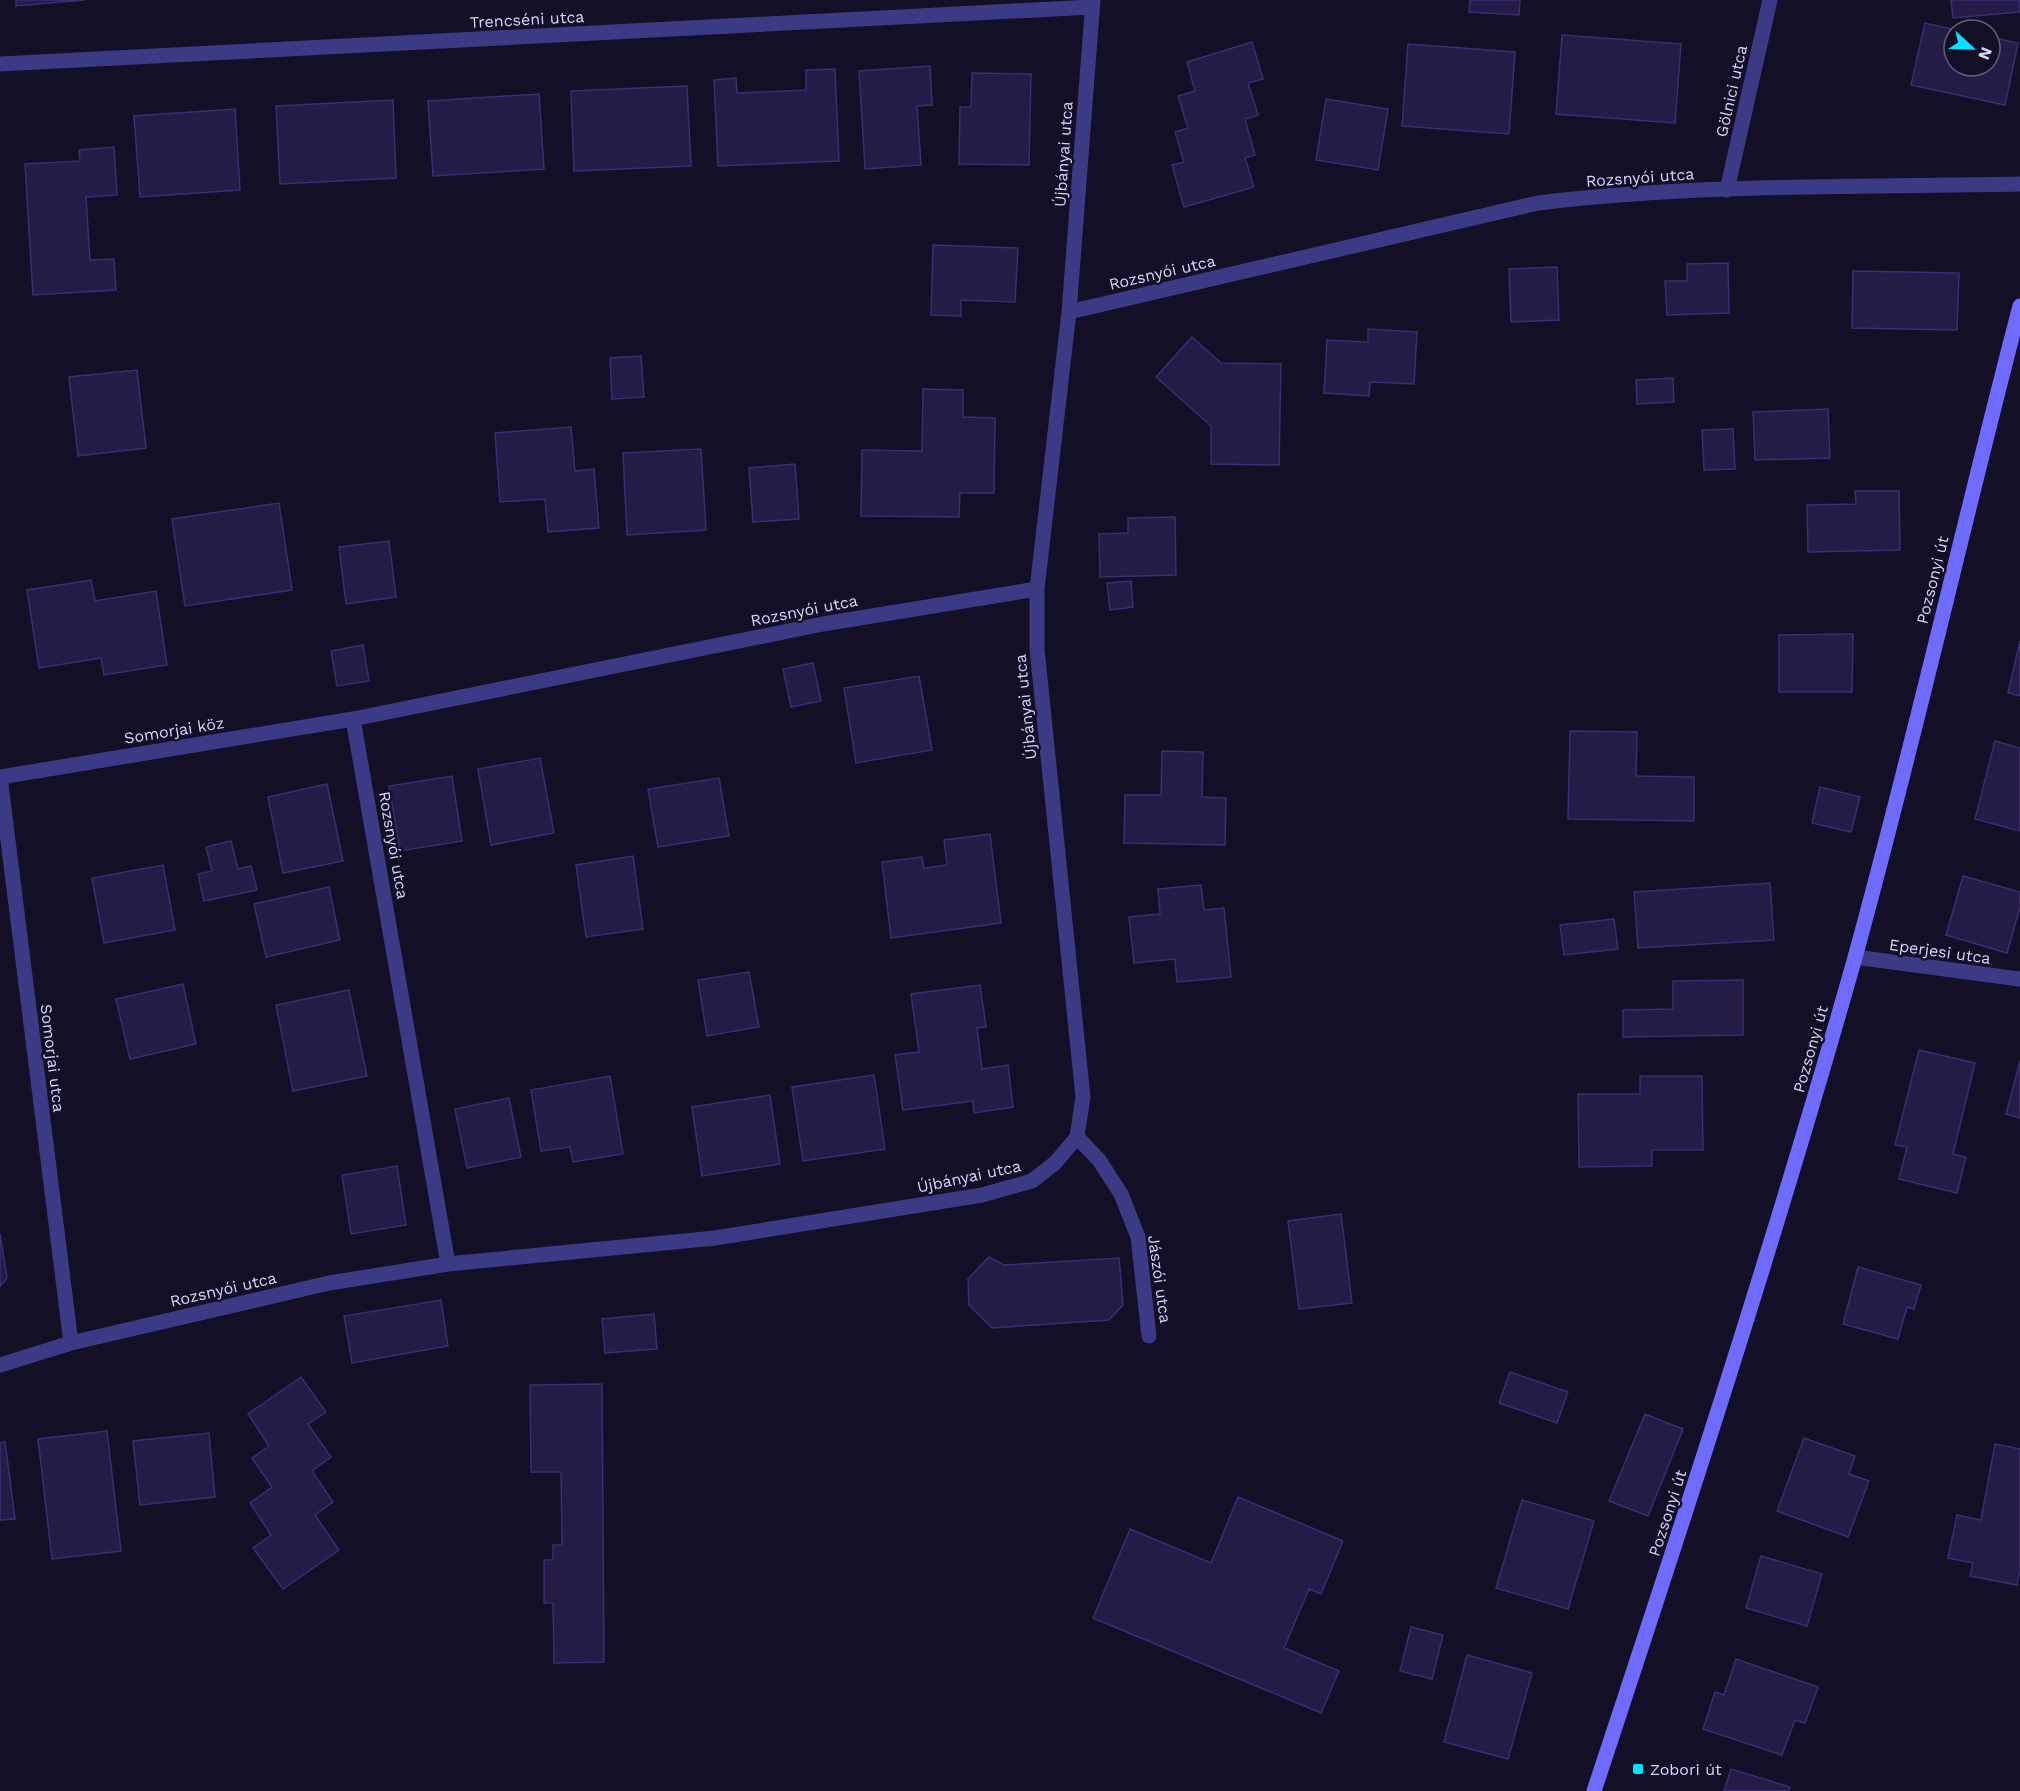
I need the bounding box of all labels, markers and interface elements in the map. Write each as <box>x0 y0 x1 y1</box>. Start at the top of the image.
street label: Trencséni utca <box>469 7 585 32</box>
north arrow <box>1942 18 2002 78</box>
street label: Gölnici utca <box>1712 43 1751 139</box>
text: N <box>1974 44 1996 62</box>
street label: Újbányai utca <box>1050 101 1077 207</box>
street label: Rozsnyói utca <box>1585 164 1695 191</box>
street label: Rozsnyói utca <box>1107 251 1217 294</box>
street label: Pozsonyi út <box>1912 534 1953 626</box>
street label: Rozsnyói utca <box>749 591 859 630</box>
street label: Újbányai utca <box>1011 653 1040 760</box>
street label: Somorjai köz <box>123 713 225 748</box>
street label: Rozsnyói utca <box>375 790 412 900</box>
street label: Eperjesi utca <box>1888 935 1992 968</box>
street label: Somorjai utca <box>36 1003 69 1113</box>
street label: Pozsonyi út <box>1789 1003 1832 1095</box>
street label: Újbányai utca <box>915 1156 1023 1197</box>
street label: Jászói utca <box>1144 1234 1175 1324</box>
street label: Rozsnyói utca <box>168 1268 278 1311</box>
street label: Pozsonyi út <box>1645 1467 1690 1559</box>
place label: Zobori út <box>1650 1760 1722 1779</box>
marker: Zobori út <box>1631 1762 1645 1776</box>

